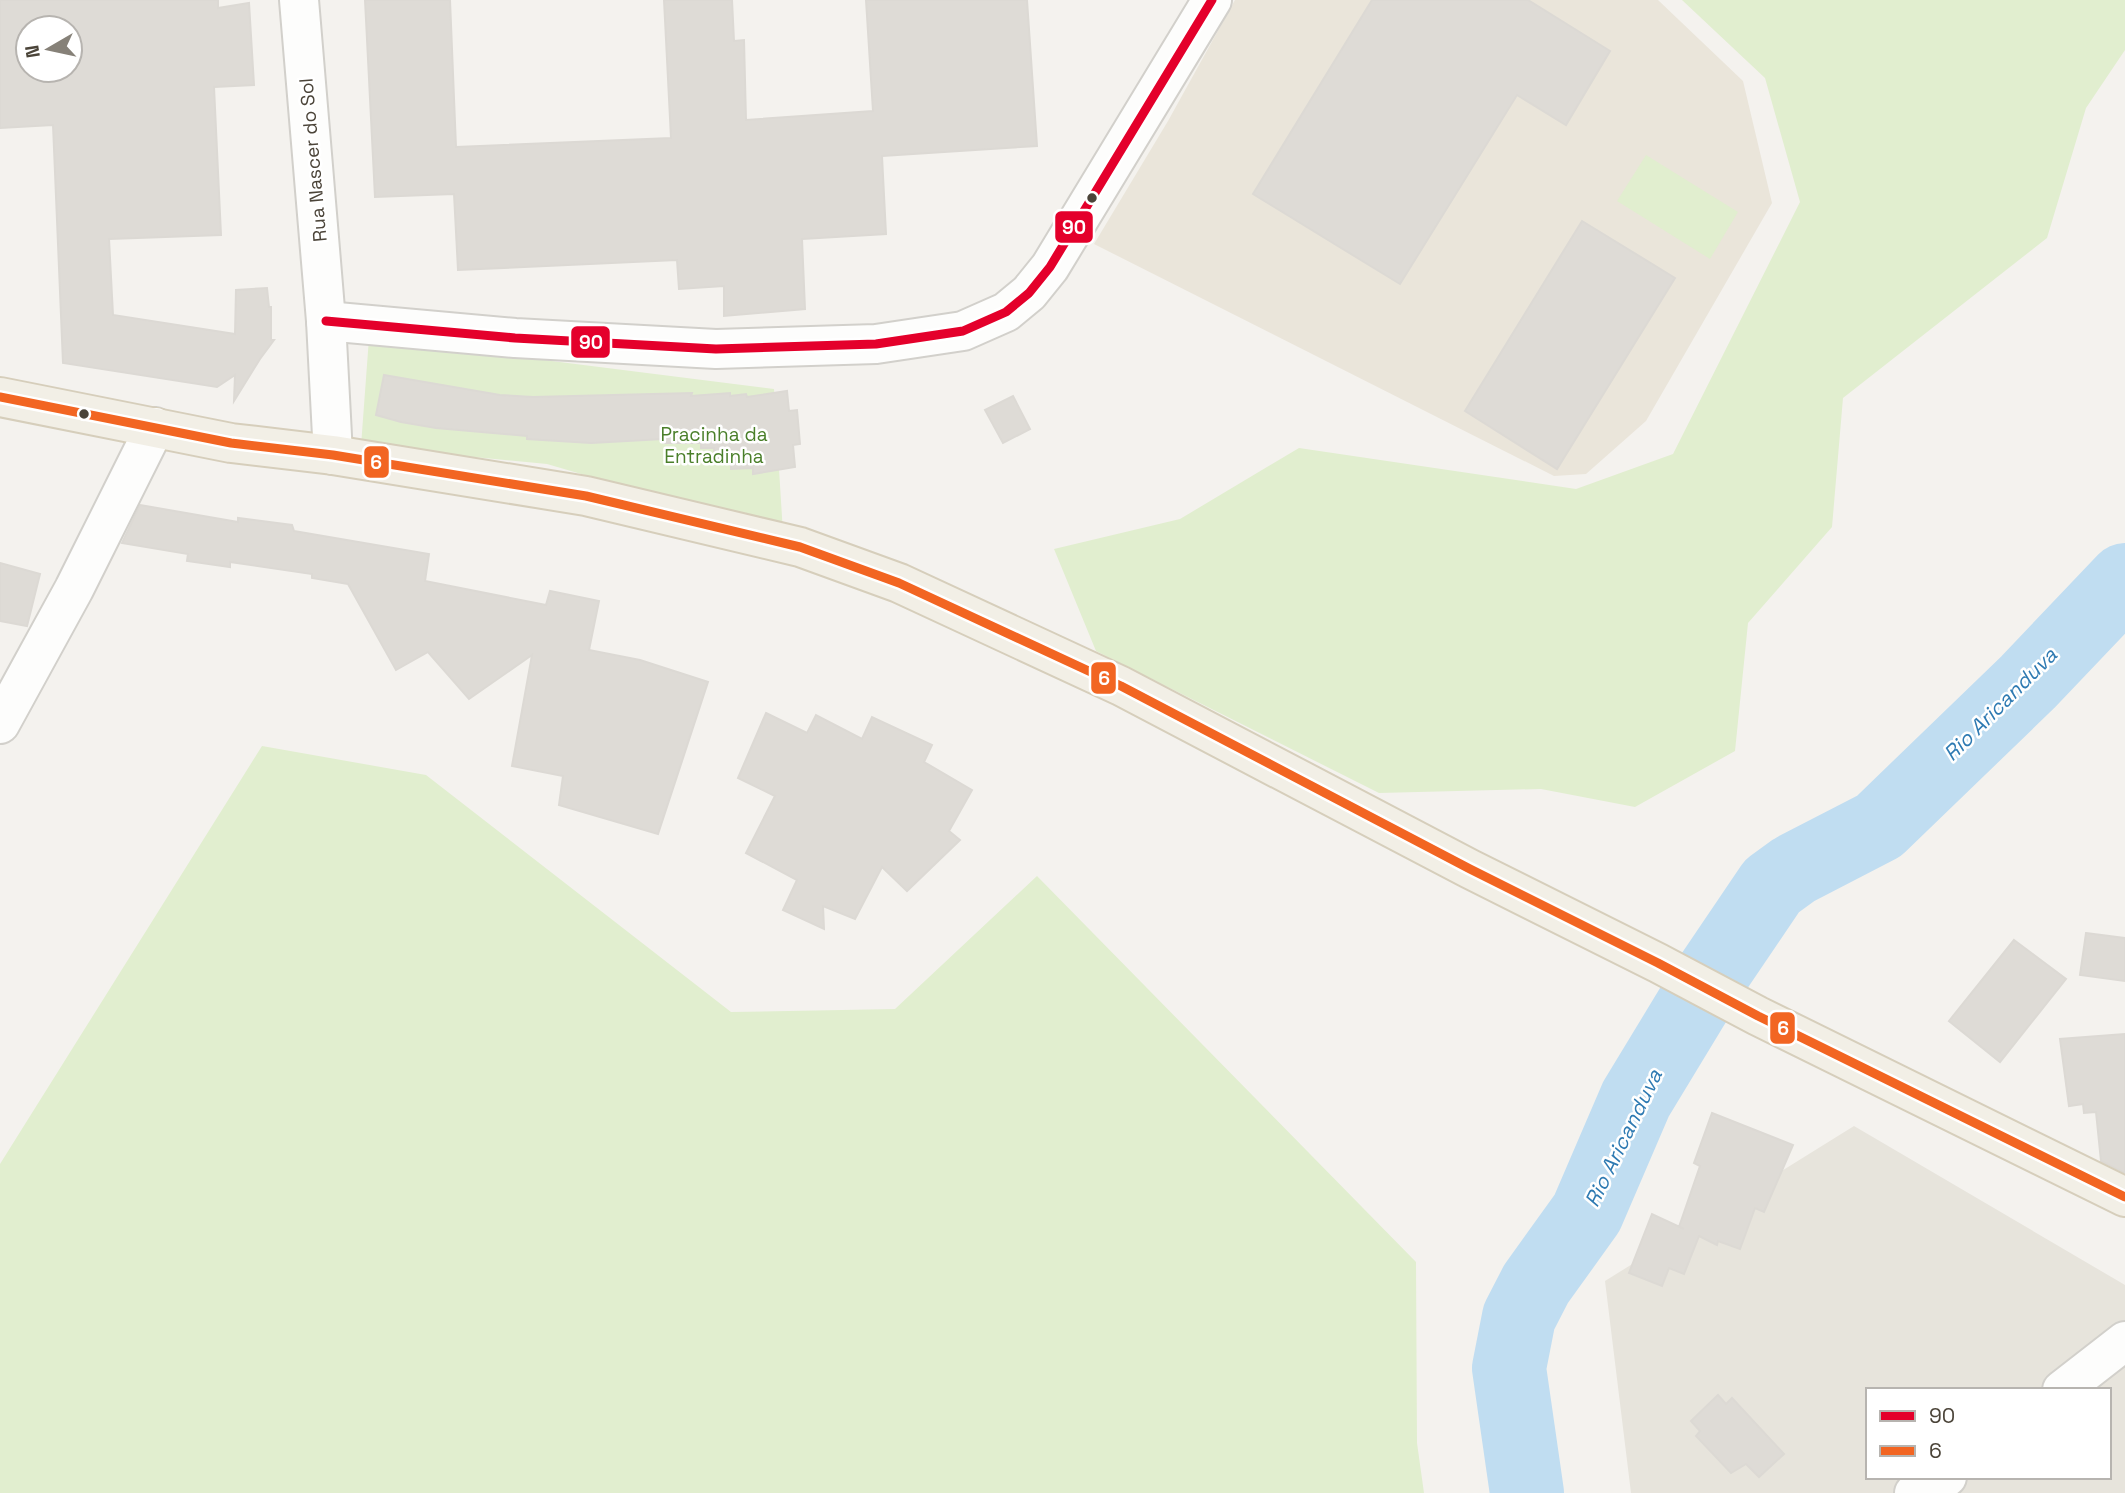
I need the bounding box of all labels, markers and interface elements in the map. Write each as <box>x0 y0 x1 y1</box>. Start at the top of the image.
north arrow <box>14 14 84 84</box>
text: N <box>19 43 46 60</box>
street label: Rua Nascer do Sol <box>293 77 333 243</box>
unlabelled marker <box>1085 191 1099 205</box>
line badge: 90 <box>1054 210 1094 244</box>
text: 90 <box>1062 215 1086 240</box>
line badge: 90 <box>570 325 611 359</box>
text: 90 <box>579 330 603 355</box>
unlabelled marker <box>77 407 91 421</box>
park label: Pracinha da Entradinha <box>660 422 768 469</box>
line badge: 6 <box>363 445 390 479</box>
text: 6 <box>370 450 382 475</box>
water label: Rio Aricanduva <box>1938 641 2063 766</box>
line badge: 6 <box>1090 661 1117 695</box>
text: 6 <box>1098 666 1110 691</box>
line badge: 6 <box>1769 1011 1796 1045</box>
text: 6 <box>1777 1016 1789 1041</box>
water label: Rio Aricanduva <box>1578 1064 1668 1211</box>
legend <box>1866 1388 2111 1479</box>
text: 90 <box>1929 1402 1955 1429</box>
text: 6 <box>1929 1437 1942 1464</box>

